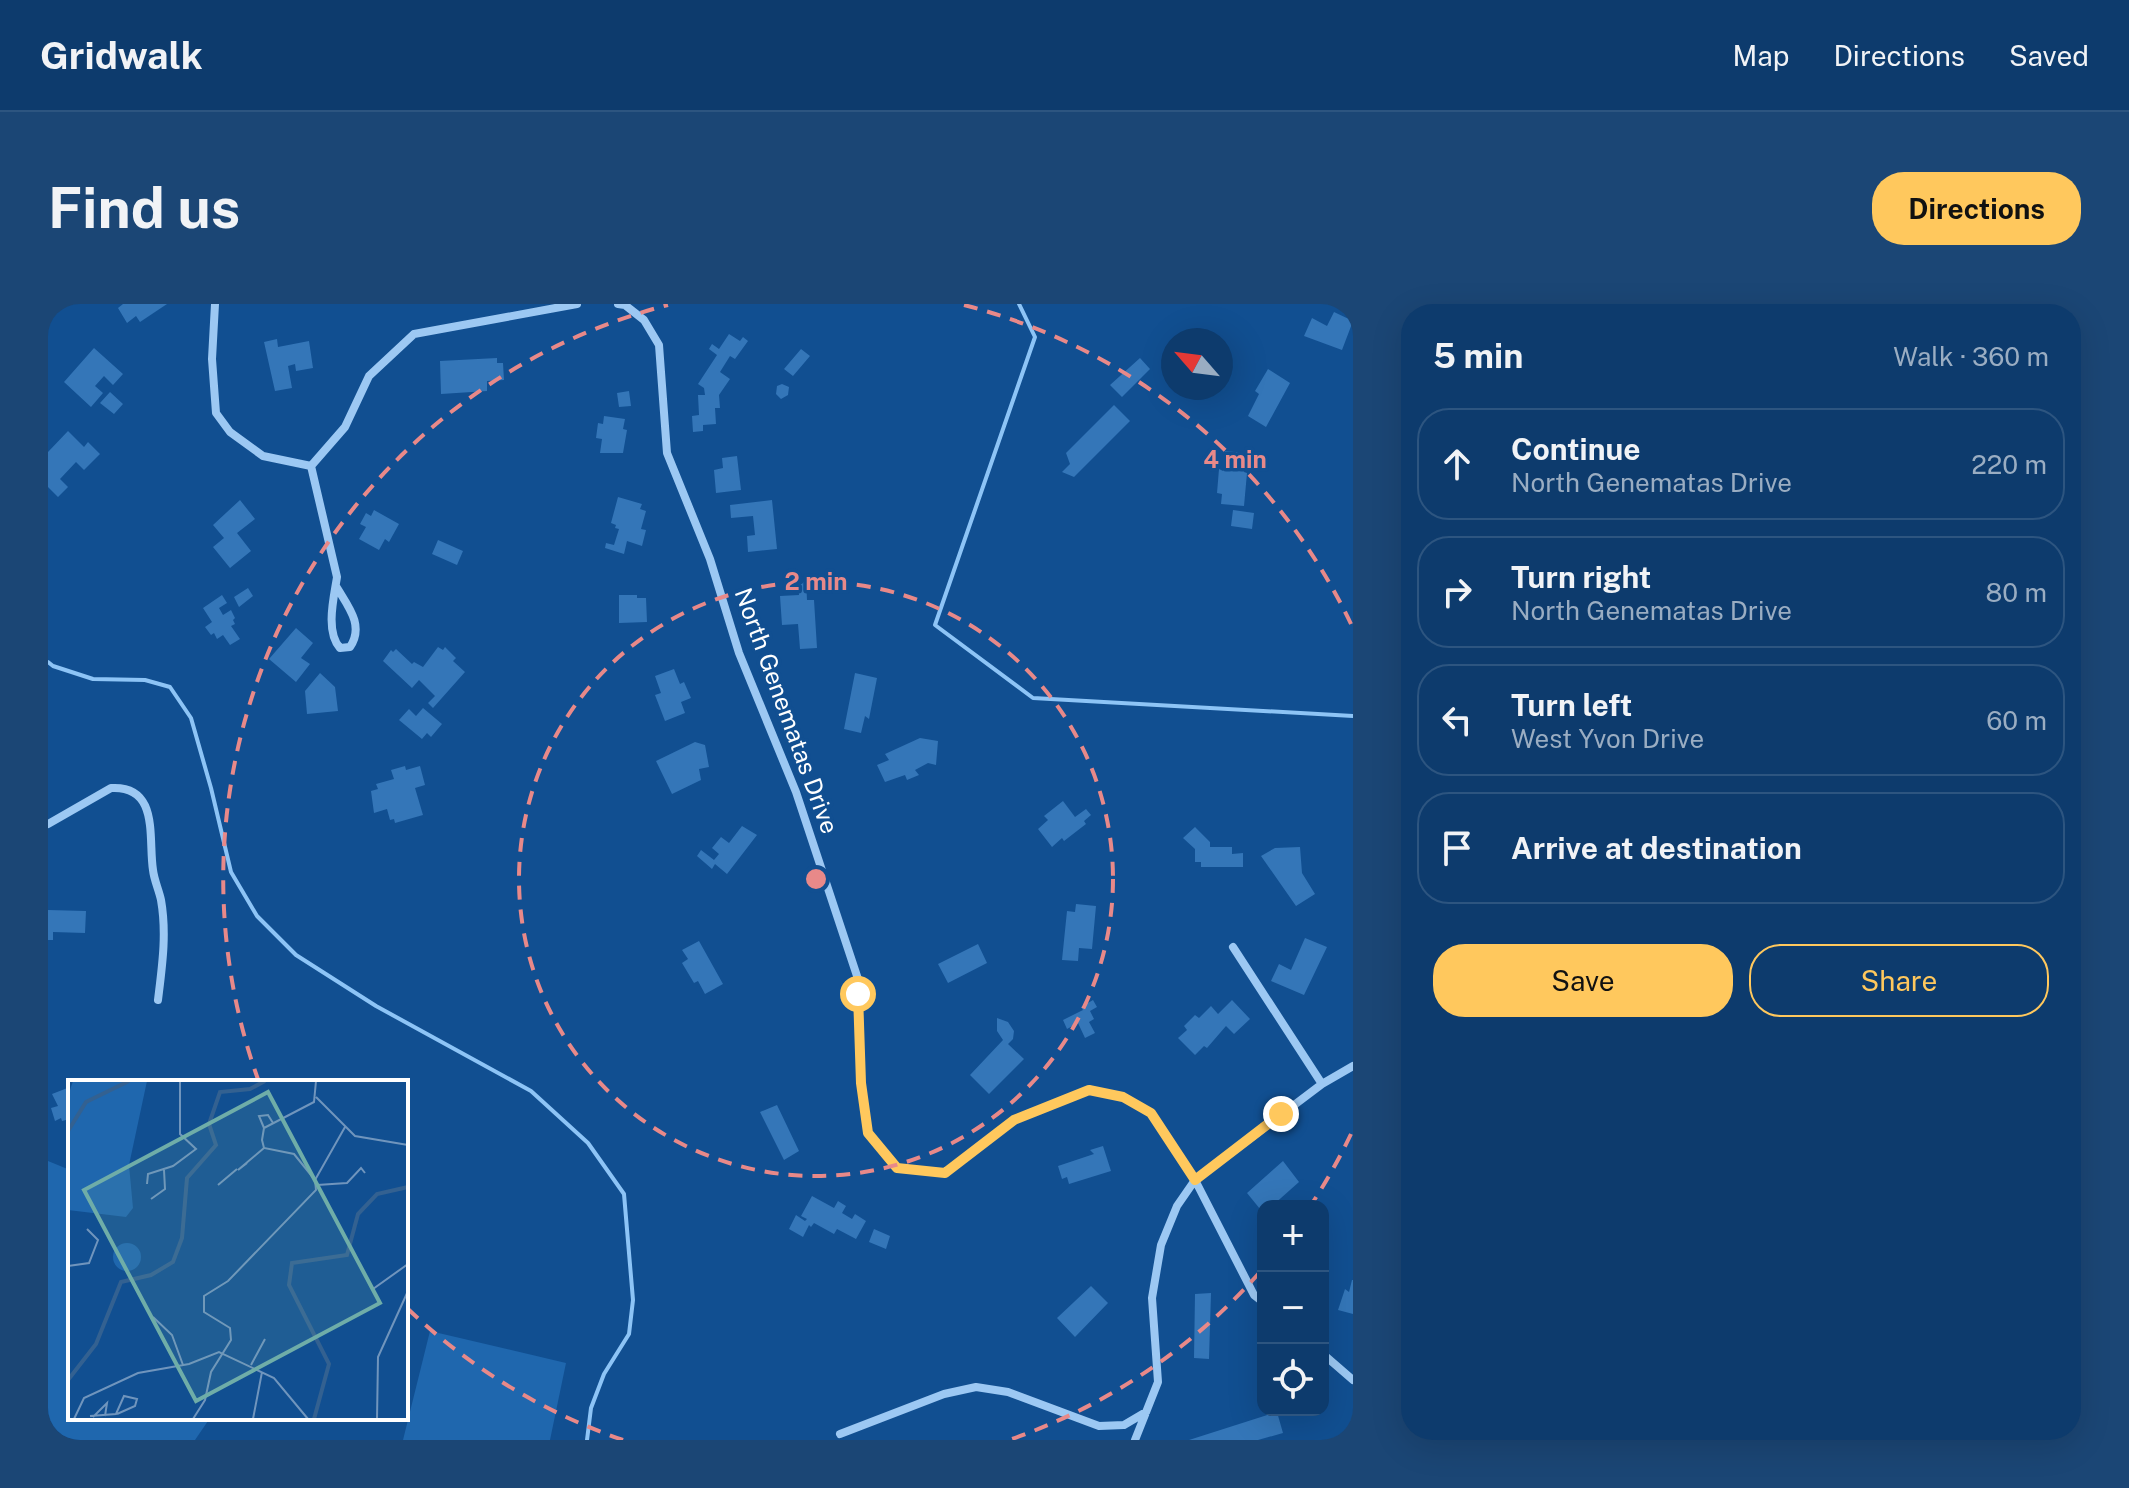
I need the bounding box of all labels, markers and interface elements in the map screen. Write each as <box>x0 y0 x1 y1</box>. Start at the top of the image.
text: Gridwalk <box>40 33 203 78</box>
text: Map <box>1733 39 1789 72</box>
text: Directions <box>1833 39 1965 72</box>
text: Saved <box>2009 39 2089 72</box>
button: Directions <box>1872 172 2081 245</box>
text: Find us <box>48 175 240 241</box>
north arrow <box>1161 328 1233 400</box>
text: 5 min <box>1433 336 1523 376</box>
text: Walk · 360 m <box>1893 341 2049 372</box>
text: Continue <box>1511 431 1641 467</box>
icon: ahead <box>1435 442 1479 486</box>
text: 4 min <box>1203 445 1267 473</box>
text: 220 m <box>1971 449 2047 480</box>
text: North Genematas Drive <box>1511 467 1792 498</box>
text: Turn right <box>1511 559 1651 595</box>
text: 2 min <box>785 567 847 595</box>
icon: right <box>1435 570 1479 614</box>
text: 80 m <box>1986 577 2047 608</box>
street label: North Genematas Drive <box>729 584 844 837</box>
text: North Genematas Drive <box>1511 595 1792 626</box>
text: Turn left <box>1511 687 1632 723</box>
icon: left <box>1435 698 1479 742</box>
text: 60 m <box>1986 705 2047 736</box>
text: West Yvon Drive <box>1511 723 1704 754</box>
icon: arrive <box>1435 826 1479 870</box>
text: Arrive at destination <box>1511 830 1802 866</box>
centre of rings <box>802 865 830 893</box>
button: Save <box>1433 944 1733 1017</box>
button: Share <box>1749 944 2049 1017</box>
route start <box>840 976 876 1012</box>
inset map <box>68 1080 408 1420</box>
route end <box>1263 1096 1299 1132</box>
map controls <box>1257 1200 1329 1416</box>
button: + <box>1257 1200 1329 1272</box>
button: − <box>1257 1272 1329 1344</box>
button: locate <box>1257 1344 1329 1416</box>

